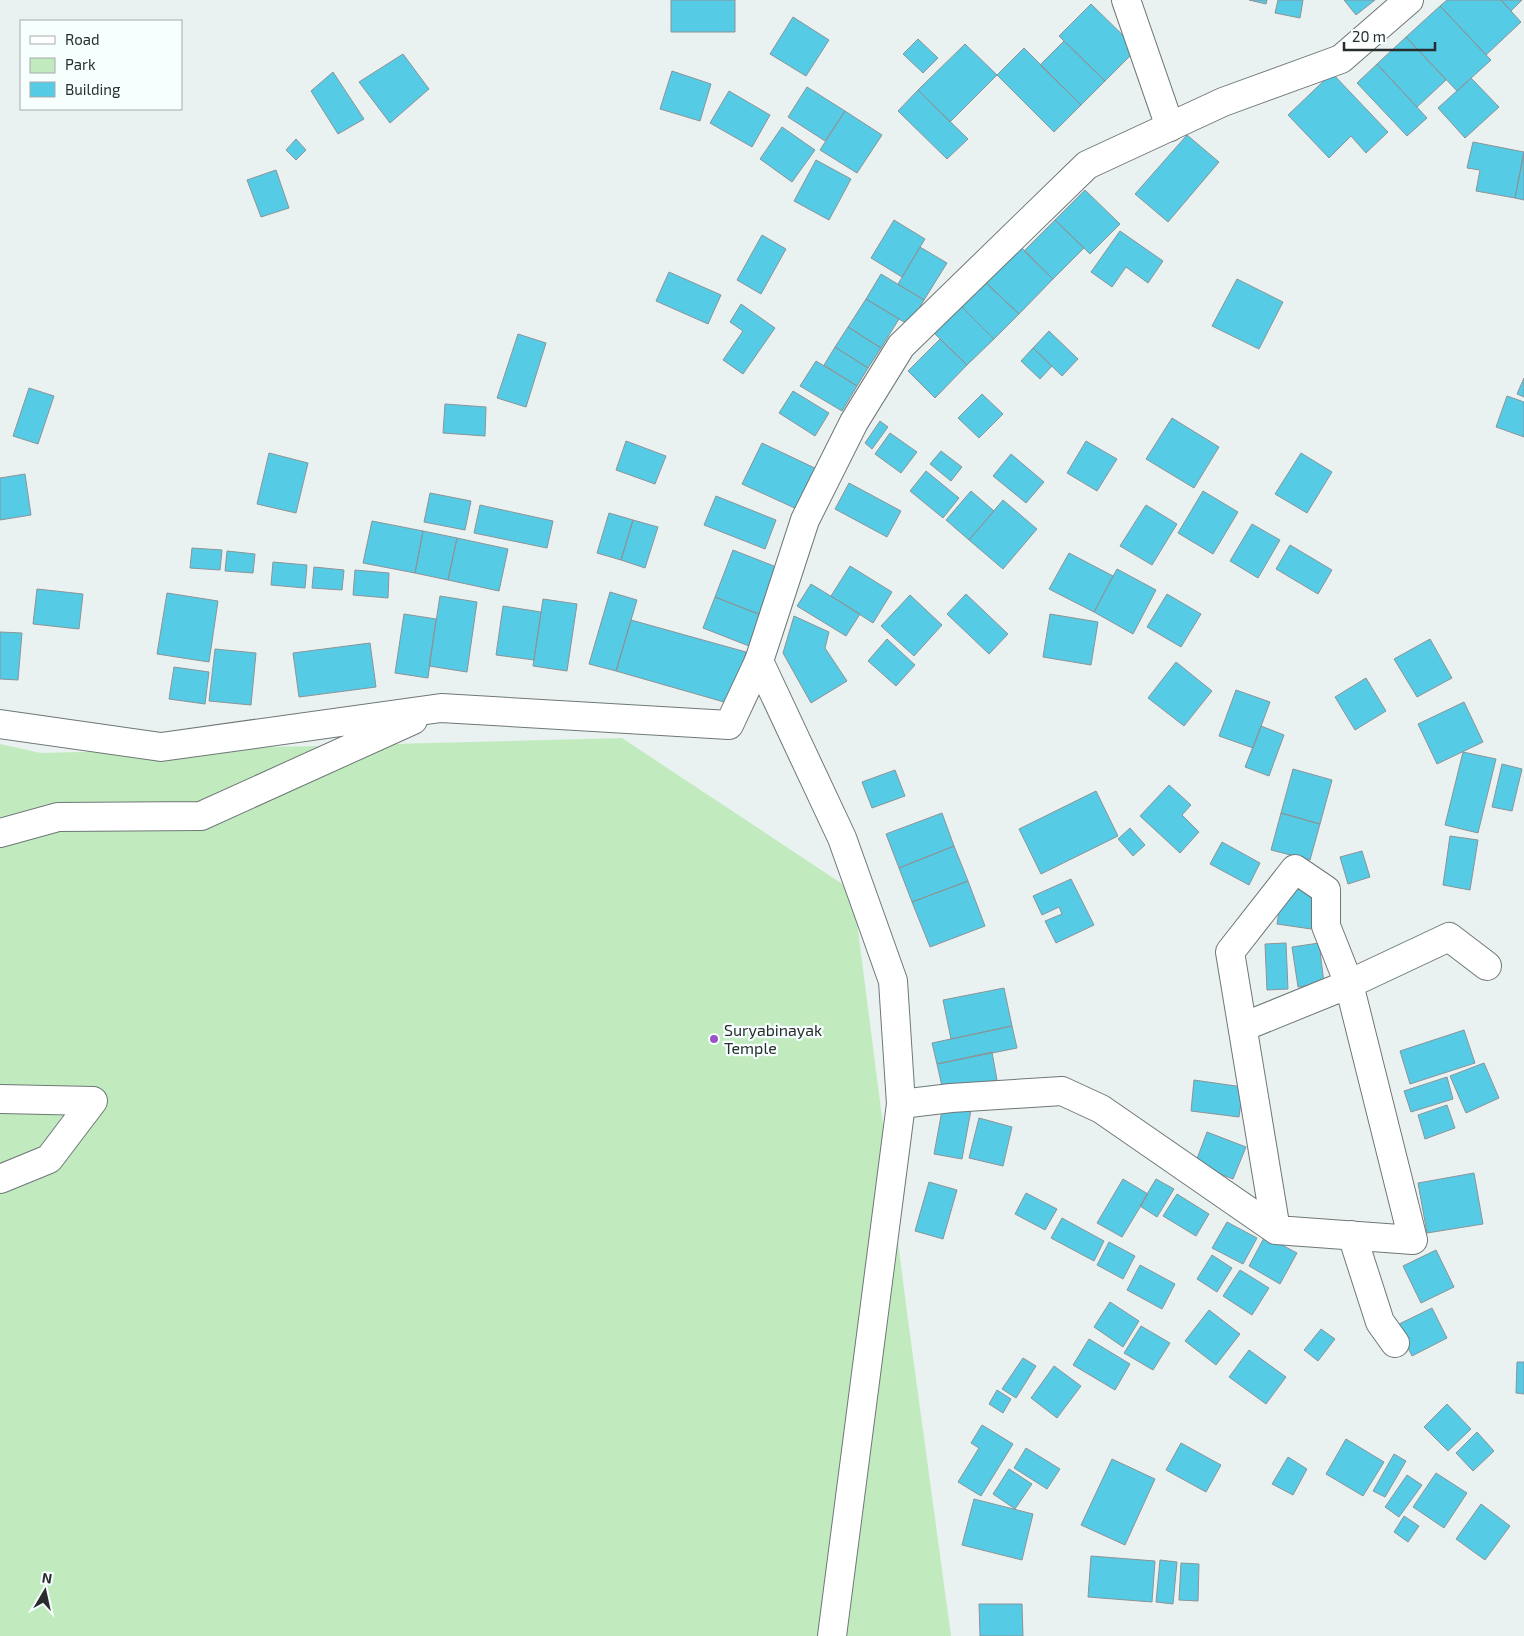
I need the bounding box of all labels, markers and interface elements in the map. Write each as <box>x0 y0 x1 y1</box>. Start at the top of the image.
legend <box>20 20 182 110</box>
scale bar <box>1344 20 1435 52</box>
text: 20 m <box>1352 27 1386 45</box>
text: Road <box>65 30 100 48</box>
text: Park <box>65 55 96 73</box>
text: Building <box>65 80 121 98</box>
place label: Suryabinayak Temple <box>724 1020 822 1057</box>
marker: Suryabinayak Temple <box>708 1033 720 1045</box>
north arrow <box>20 1566 70 1616</box>
text: N <box>41 1568 53 1587</box>

